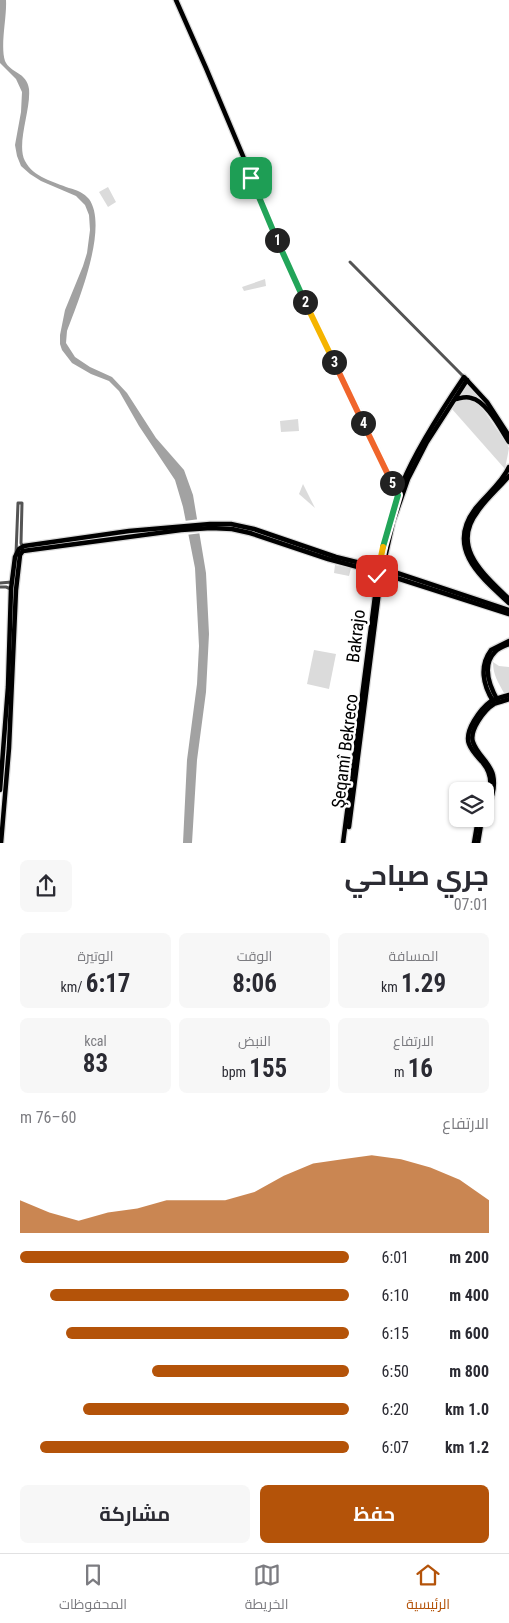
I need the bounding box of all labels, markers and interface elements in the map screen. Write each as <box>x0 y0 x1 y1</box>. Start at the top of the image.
pin <box>230 157 272 199</box>
icon: arrive <box>237 164 265 192</box>
pin: 1 <box>264 228 290 252</box>
text: 1 <box>274 232 281 248</box>
pin: 2 <box>292 290 318 314</box>
text: 2 <box>302 294 309 310</box>
pin: 3 <box>322 350 346 374</box>
text: 3 <box>331 354 338 370</box>
pin: 4 <box>350 410 376 436</box>
text: 4 <box>360 415 367 431</box>
pin: 5 <box>380 470 404 496</box>
text: 5 <box>389 475 396 491</box>
pin <box>356 555 398 597</box>
icon: check <box>363 562 391 590</box>
street label: Bakrajo <box>342 608 369 664</box>
street label: Şeqamî Bekreco <box>327 693 362 809</box>
map controls <box>449 782 494 827</box>
button: layers <box>449 782 494 827</box>
text: جري صباحي <box>345 859 489 892</box>
button: share <box>20 860 72 912</box>
text: 07:01 <box>454 895 489 914</box>
text: الوتيرة <box>78 948 113 964</box>
text: الوقت <box>237 948 272 964</box>
text: المسافة <box>389 948 438 964</box>
text: 6:17 <box>86 969 131 998</box>
text: 8:06 <box>232 969 277 998</box>
text: 1.29 <box>401 969 446 998</box>
text: /km <box>60 979 86 995</box>
text: km <box>381 979 401 995</box>
text: kcal <box>84 1033 107 1049</box>
text: النبض <box>238 1033 271 1049</box>
text: الارتفاع <box>393 1033 434 1049</box>
text: 83 <box>83 1049 108 1078</box>
text: 155 <box>249 1054 287 1083</box>
text: 16 <box>408 1054 433 1083</box>
text: bpm <box>222 1064 249 1080</box>
text: m <box>394 1064 408 1080</box>
text: 60–76 m <box>20 1108 76 1127</box>
text: الارتفاع <box>442 1114 489 1133</box>
text: 6:01 <box>382 1248 409 1267</box>
text: 200 m <box>449 1248 489 1267</box>
text: 6:10 <box>382 1286 409 1305</box>
text: 400 m <box>449 1286 489 1305</box>
text: 6:15 <box>382 1324 409 1343</box>
text: 600 m <box>449 1324 489 1343</box>
text: 6:50 <box>382 1362 409 1381</box>
text: 800 m <box>449 1362 489 1381</box>
text: 6:20 <box>382 1400 409 1419</box>
text: 1.0 km <box>445 1400 489 1419</box>
text: 6:07 <box>382 1438 409 1457</box>
text: 1.2 km <box>445 1438 489 1457</box>
button: مشاركة <box>20 1485 250 1543</box>
button: حفظ <box>260 1485 489 1543</box>
tab: المحفوظات <box>59 1561 127 1617</box>
tab: الخريطة <box>245 1561 288 1617</box>
tab: الرئيسية <box>406 1561 450 1617</box>

